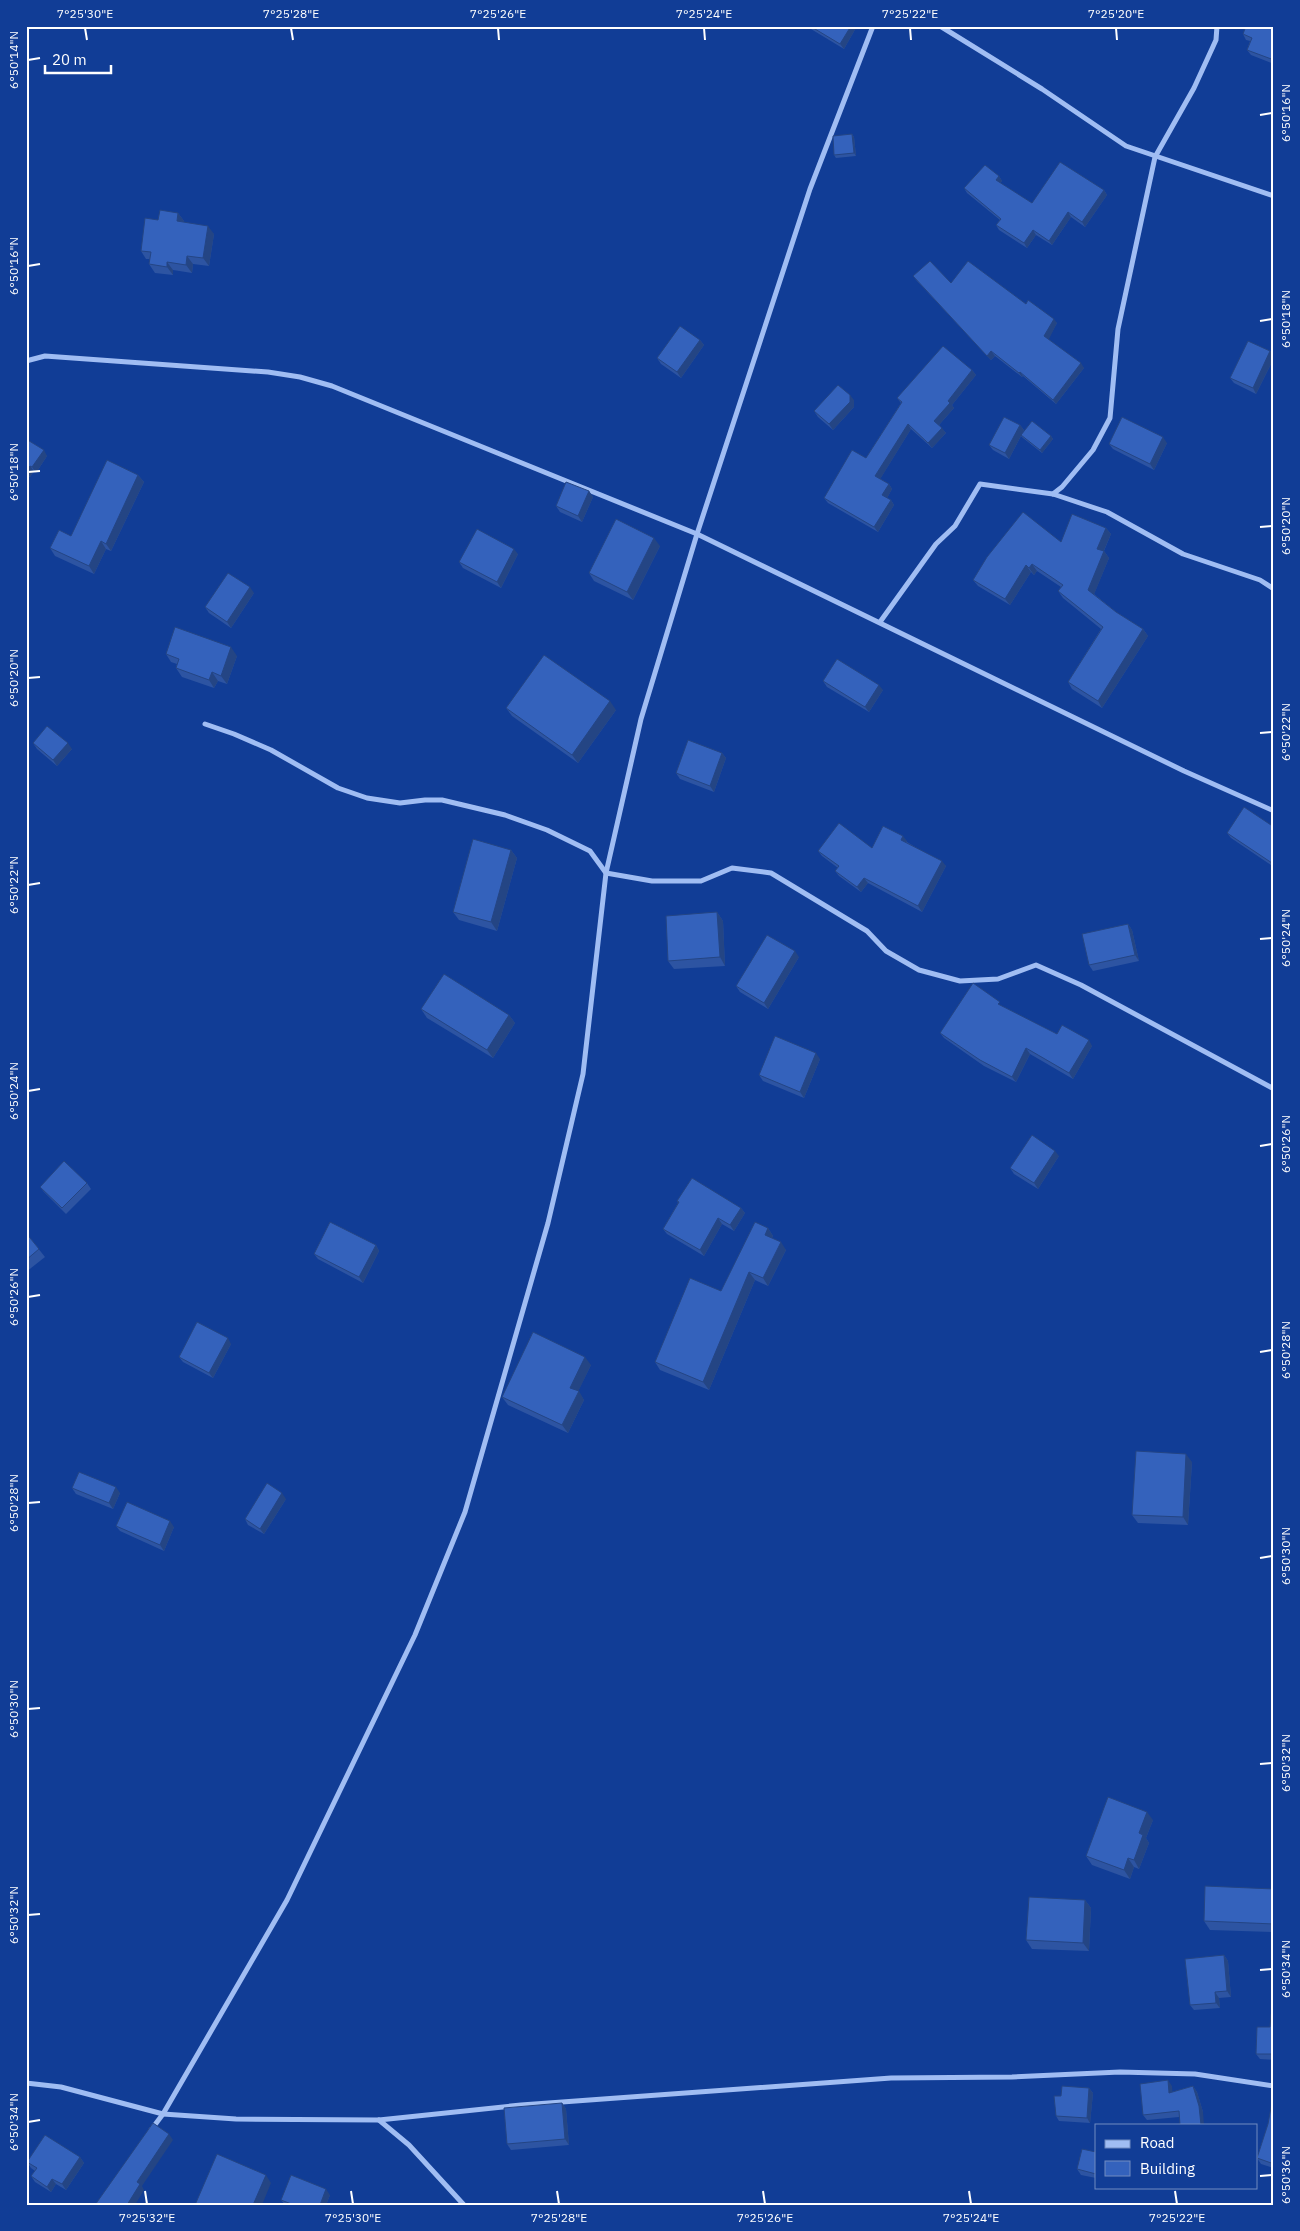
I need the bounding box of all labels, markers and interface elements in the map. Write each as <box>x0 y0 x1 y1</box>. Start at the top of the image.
text: 7°25'30"E <box>57 6 113 21</box>
text: 7°25'28"E <box>263 6 319 21</box>
text: 7°25'26"E <box>470 6 526 21</box>
text: 7°25'24"E <box>676 6 732 21</box>
text: 7°25'22"E <box>882 6 938 21</box>
text: 7°25'20"E <box>1088 6 1144 21</box>
text: 6°50'14"N <box>6 31 21 89</box>
scale bar <box>45 42 111 74</box>
text: 20 m <box>52 50 87 69</box>
text: 6°50'16"N <box>1278 84 1293 142</box>
text: 6°50'16"N <box>6 237 21 295</box>
text: 6°50'18"N <box>1278 290 1293 348</box>
text: 6°50'18"N <box>6 443 21 501</box>
text: 6°50'20"N <box>1278 497 1293 555</box>
text: 6°50'20"N <box>6 649 21 707</box>
text: 6°50'22"N <box>1278 703 1293 761</box>
text: 6°50'22"N <box>6 856 21 914</box>
text: 6°50'24"N <box>1278 909 1293 967</box>
text: 6°50'24"N <box>6 1062 21 1120</box>
text: 6°50'26"N <box>1278 1115 1293 1173</box>
text: 6°50'26"N <box>6 1268 21 1326</box>
text: 6°50'28"N <box>1278 1321 1293 1379</box>
text: 6°50'28"N <box>6 1474 21 1532</box>
text: 6°50'30"N <box>1278 1527 1293 1585</box>
text: 6°50'30"N <box>6 1680 21 1738</box>
text: 6°50'32"N <box>1278 1734 1293 1792</box>
text: 6°50'32"N <box>6 1886 21 1944</box>
text: 6°50'34"N <box>1278 1940 1293 1998</box>
text: 6°50'34"N <box>6 2093 21 2151</box>
legend <box>1095 2124 1258 2188</box>
text: Road <box>1140 2133 1175 2152</box>
text: 6°50'36"N <box>1278 2146 1293 2204</box>
text: Building <box>1140 2159 1195 2178</box>
text: 7°25'32"E <box>119 2210 175 2225</box>
text: 7°25'30"E <box>325 2210 381 2225</box>
text: 7°25'28"E <box>531 2210 587 2225</box>
text: 7°25'26"E <box>737 2210 793 2225</box>
text: 7°25'24"E <box>943 2210 999 2225</box>
text: 7°25'22"E <box>1149 2210 1205 2225</box>

